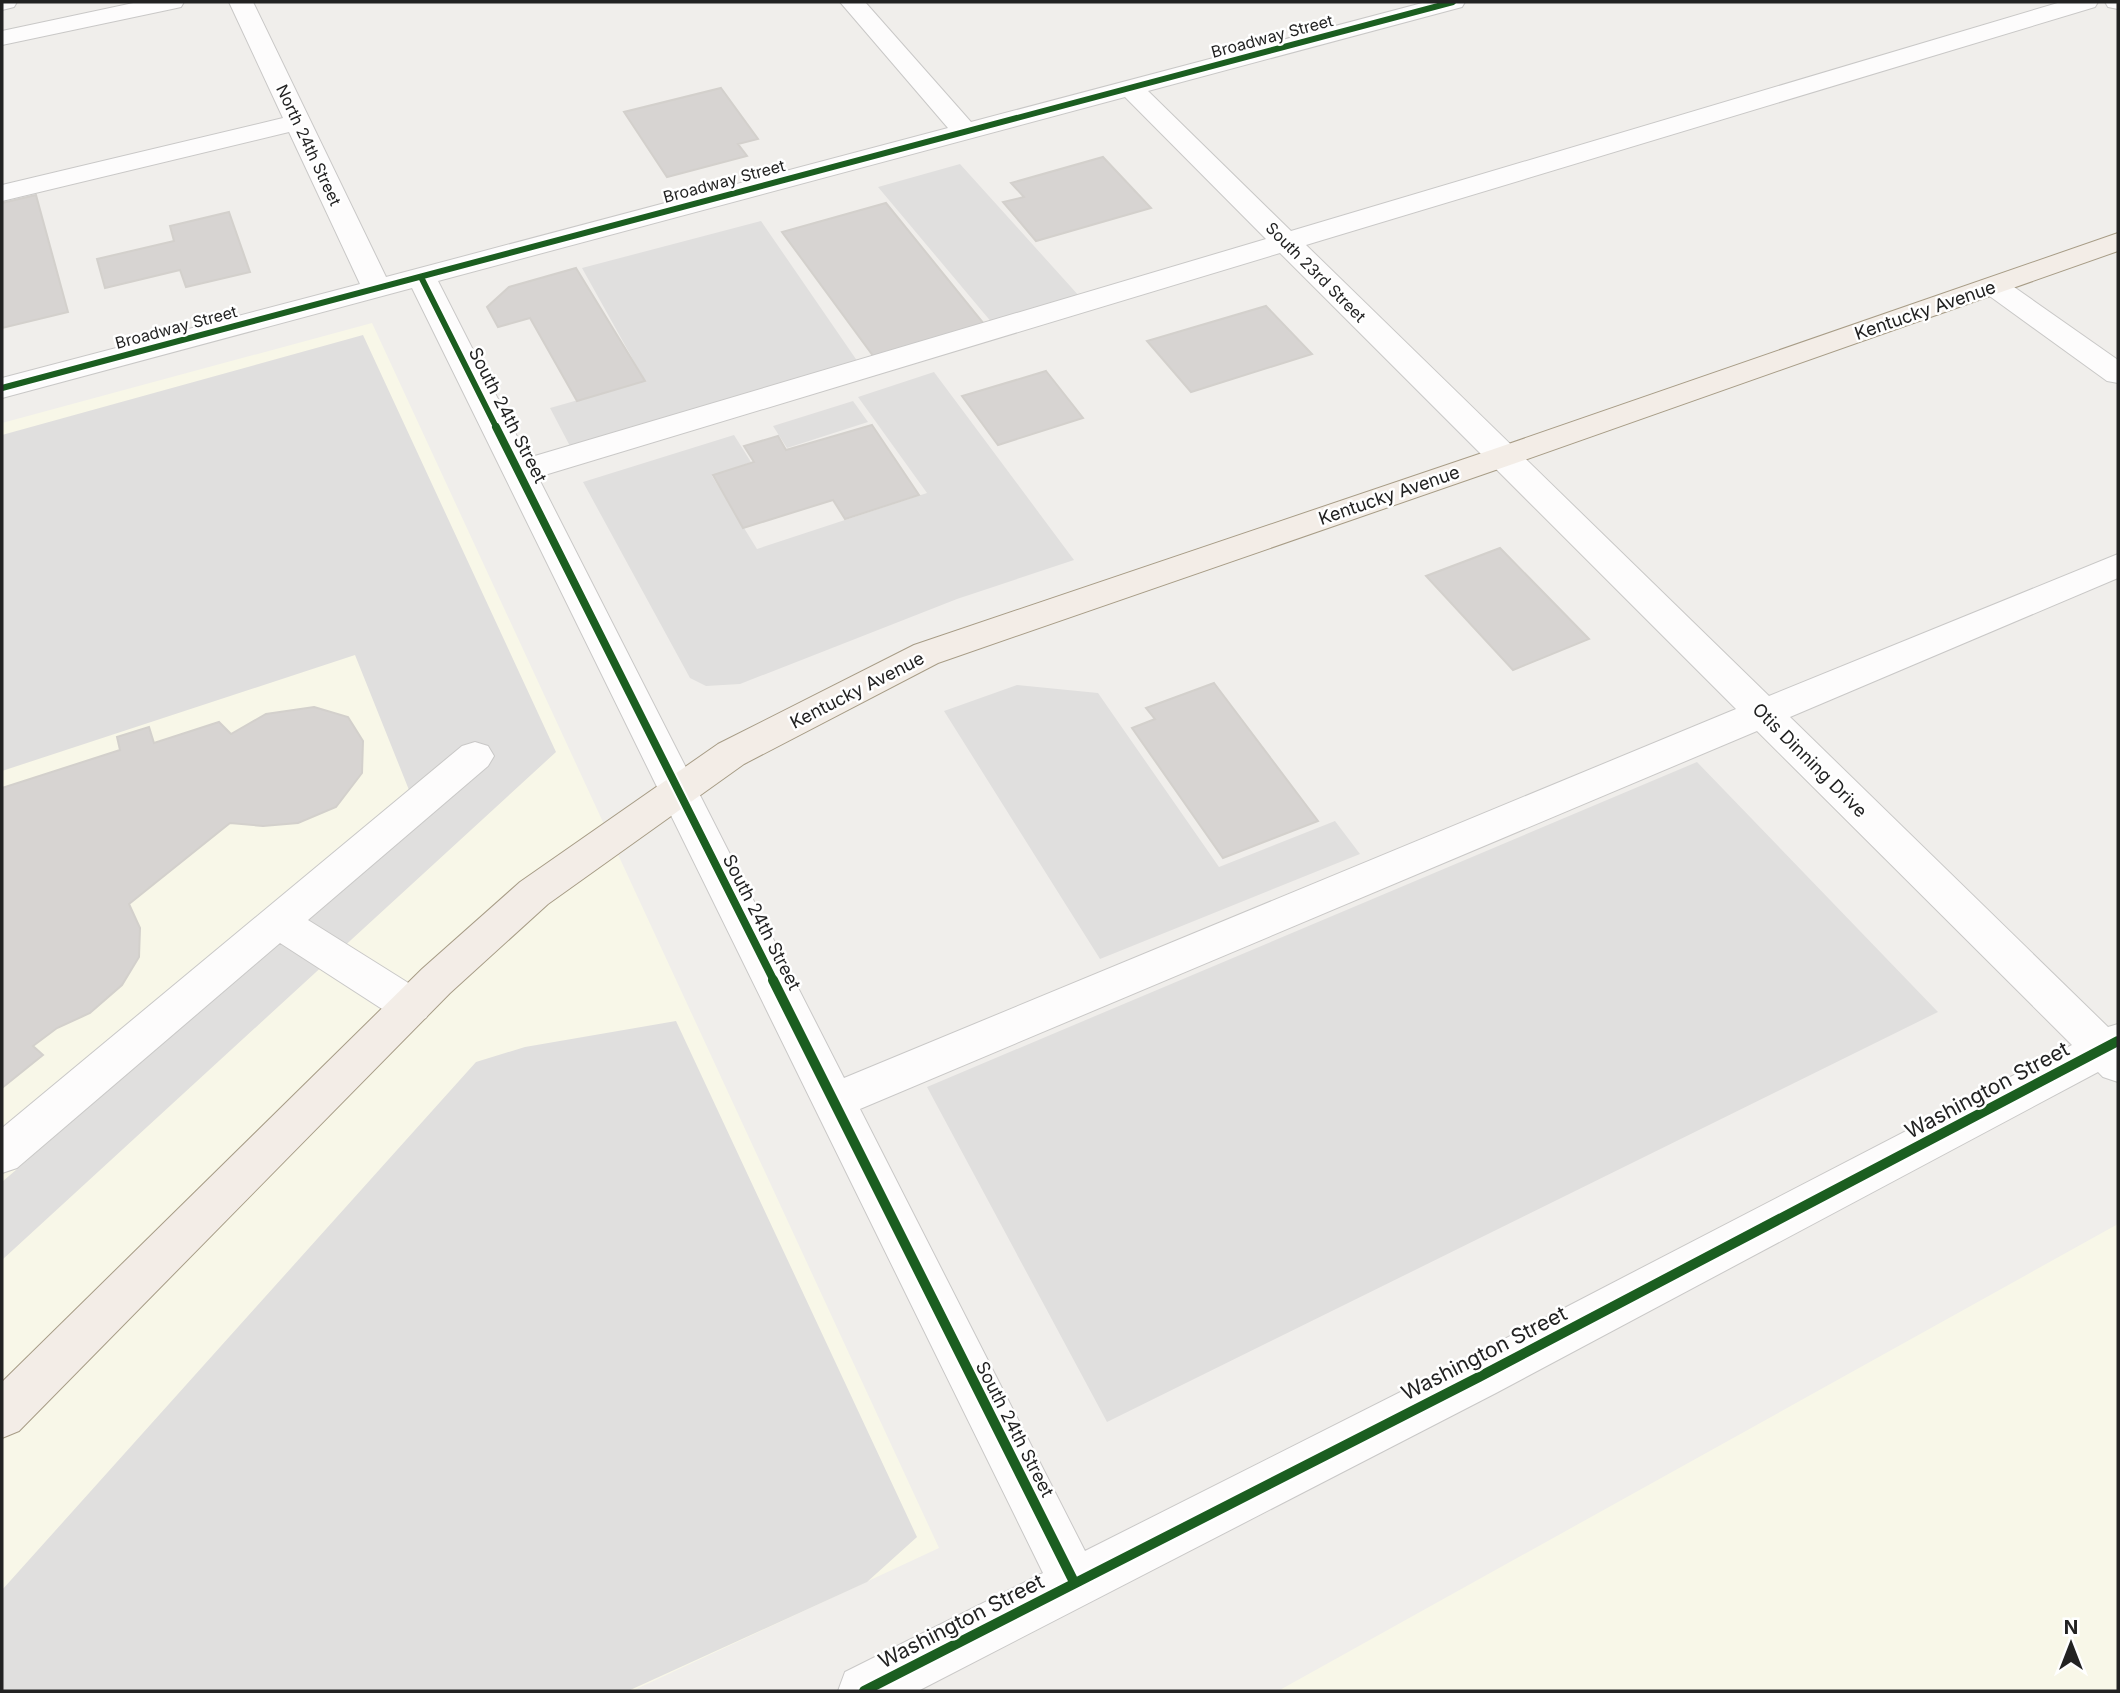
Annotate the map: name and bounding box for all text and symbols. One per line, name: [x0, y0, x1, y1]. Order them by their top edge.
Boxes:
street label: Broadway Street: [1209, 10, 1335, 62]
street label: North 24th Street: [272, 81, 346, 209]
street label: Broadway Street: [661, 155, 787, 207]
street label: South 23rd Street: [1262, 218, 1370, 326]
street label: Kentucky Avenue: [1852, 276, 1998, 344]
street label: Broadway Street: [113, 301, 239, 353]
street label: South 24th Street: [465, 344, 551, 486]
street label: Kentucky Avenue: [1316, 461, 1462, 529]
street label: Kentucky Avenue: [786, 647, 928, 733]
street label: Otis Dinning Drive: [1748, 698, 1872, 822]
street label: South 24th Street: [719, 851, 805, 993]
street label: Washington Street: [1901, 1036, 2073, 1144]
street label: Washington Street: [1397, 1300, 1571, 1405]
street label: South 24th Street: [972, 1358, 1058, 1500]
street label: Washington Street: [874, 1568, 1048, 1673]
north arrow: [2036, 1609, 2106, 1679]
text: N: [2064, 1616, 2078, 1639]

